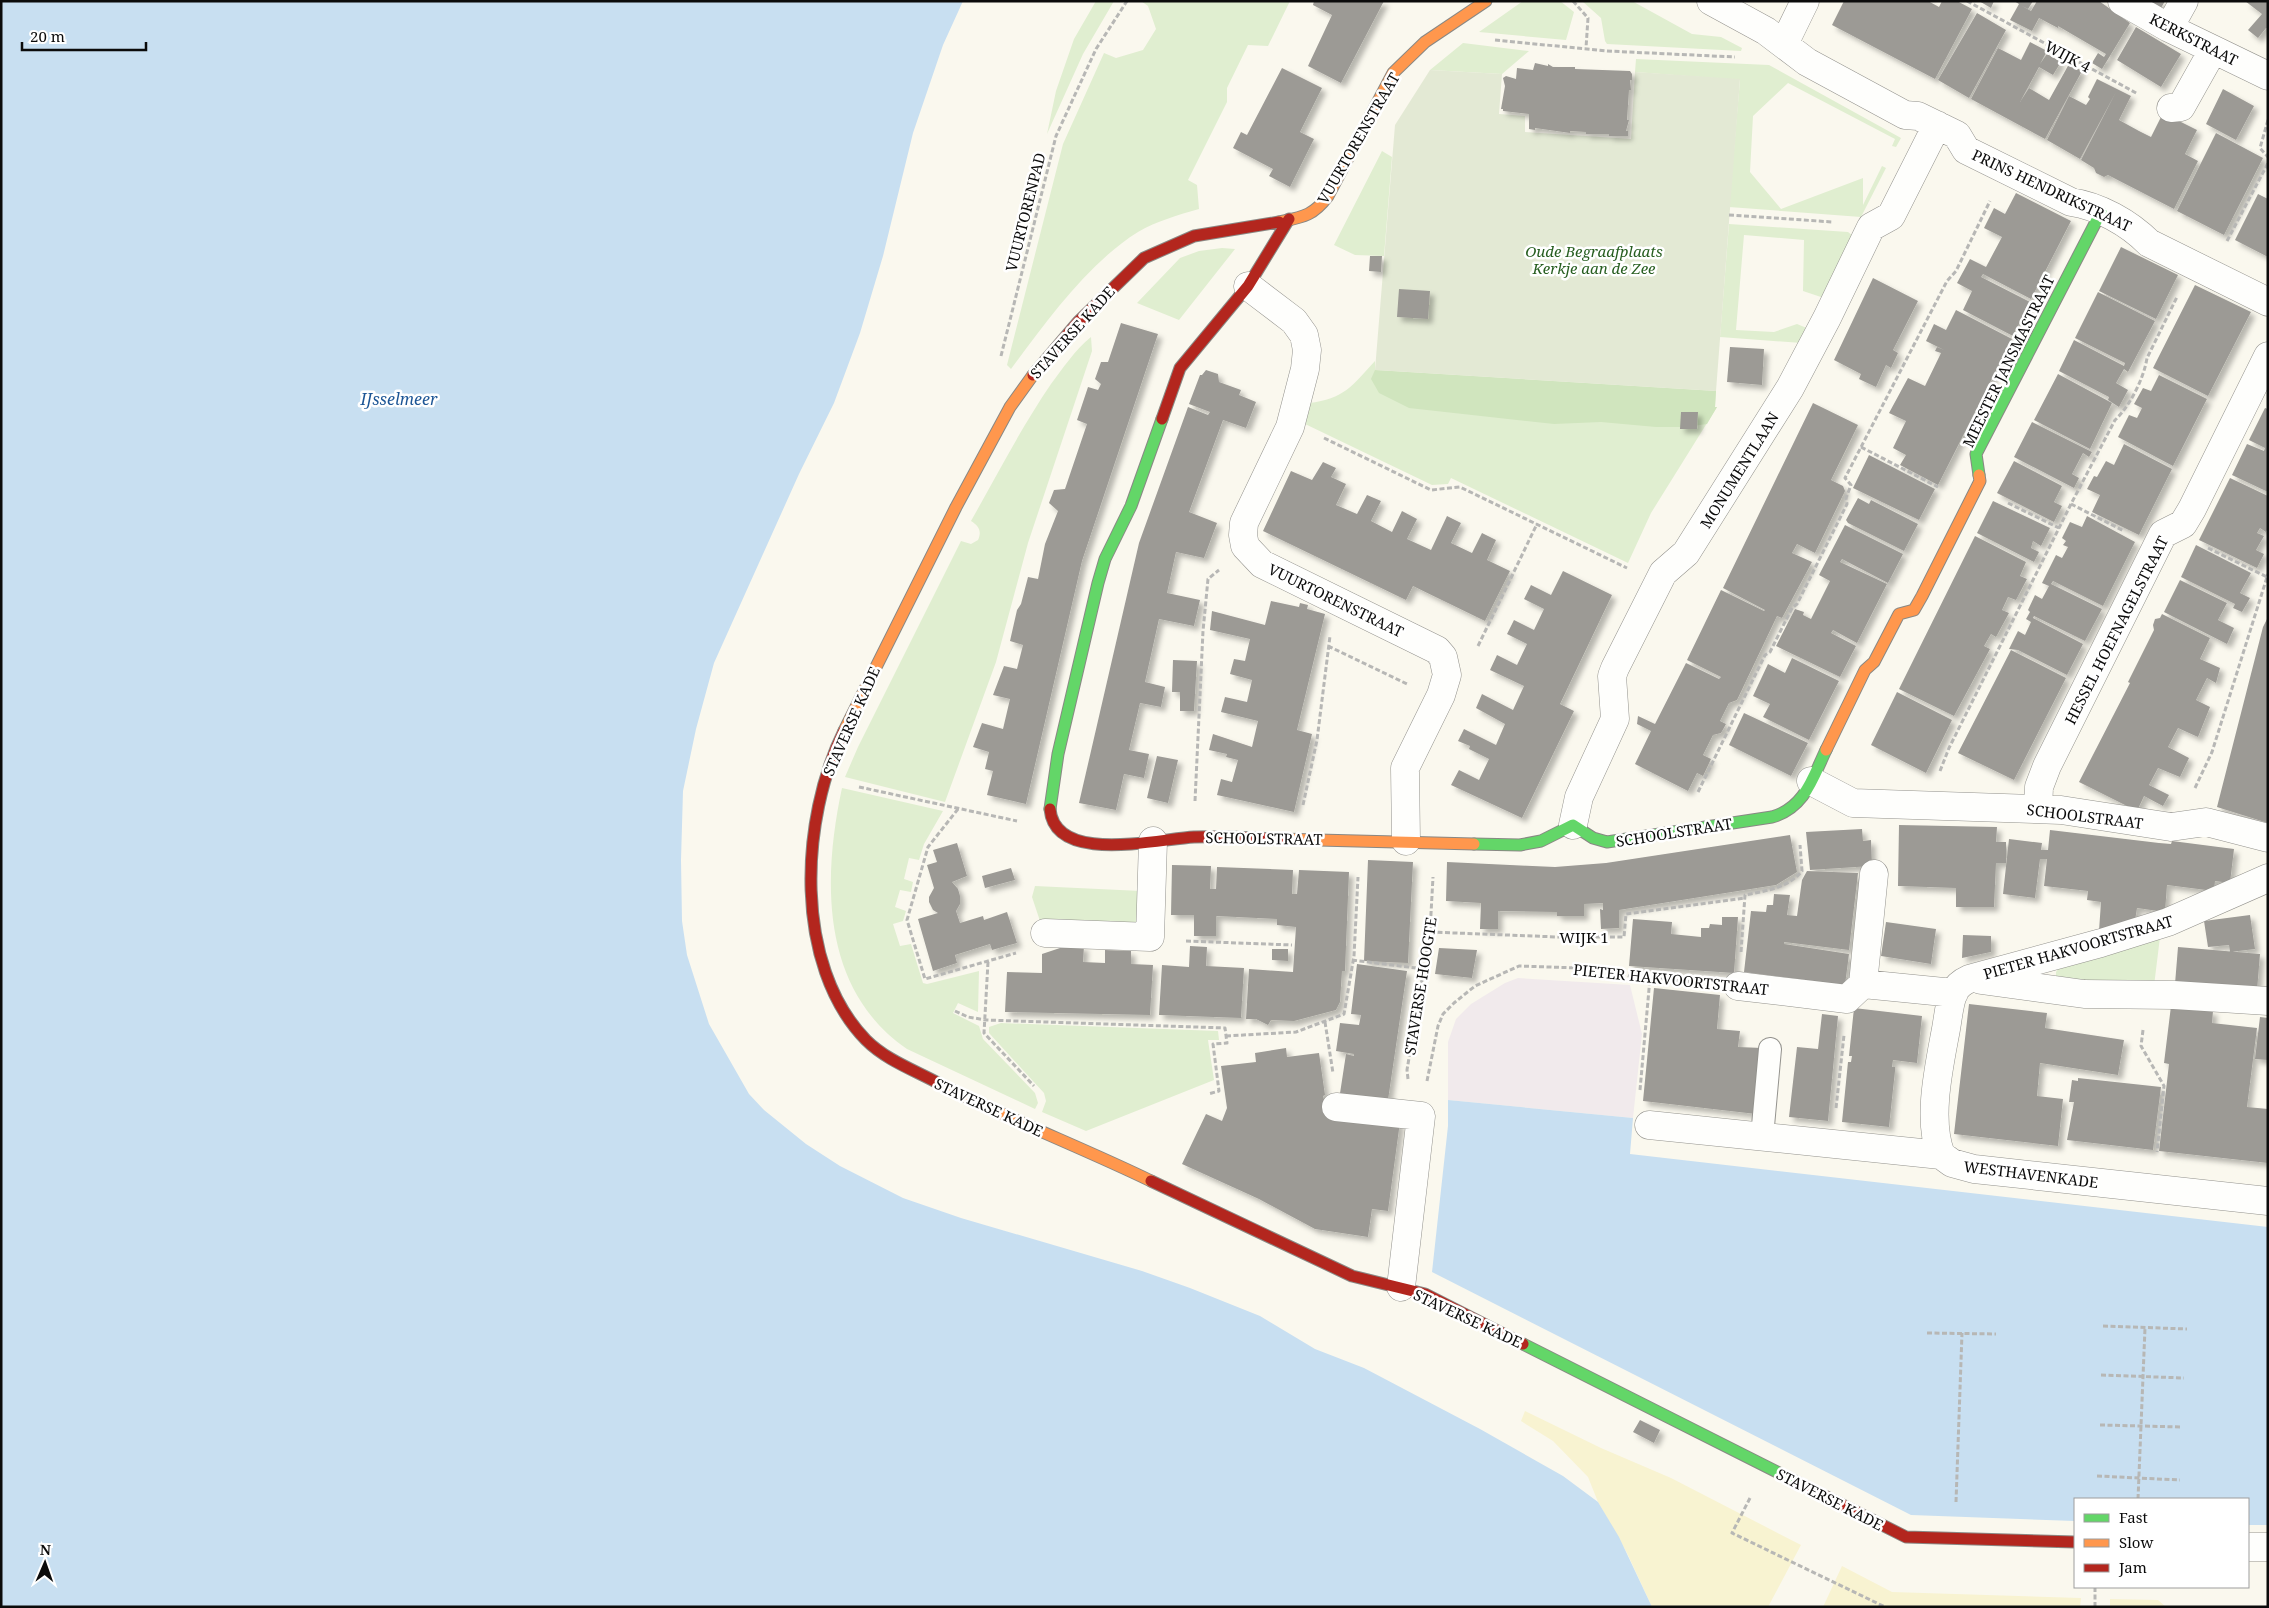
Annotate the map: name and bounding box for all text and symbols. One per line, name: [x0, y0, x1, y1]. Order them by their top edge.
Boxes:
street label: KERKSTRAAT: [2146, 8, 2242, 70]
scale bar: [22, 20, 146, 52]
text: 20 m: [30, 26, 65, 46]
street label: WIJK 4: [2042, 36, 2095, 77]
street label: VUURTORENSTRAAT: [1312, 69, 1404, 207]
street label: PRINS HENDRIKSTRAAT: [1969, 144, 2135, 236]
street label: VUURTORENPAD: [1001, 150, 1049, 273]
park label: Oude Begraafplaats Kerkje aan de Zee: [1525, 241, 1663, 278]
street label: MEESTER JANSMASTRAAT: [1957, 271, 2059, 451]
street label: STAVERSE KADE: [1025, 282, 1119, 382]
water label: IJsselmeer: [360, 388, 438, 410]
street label: MONUMENTLAAN: [1695, 408, 1783, 532]
street label: HESSEL HOEFNAGELSTRAAT: [2060, 532, 2172, 728]
street label: VUURTORENSTRAAT: [1265, 559, 1407, 641]
street label: STAVERSE KADE: [818, 663, 884, 779]
street label: SCHOOLSTRAAT: [2026, 799, 2144, 833]
street label: SCHOOLSTRAAT: [1615, 813, 1733, 851]
street label: SCHOOLSTRAAT: [1205, 827, 1323, 849]
street label: PIETER HAKVOORTSTRAAT: [1981, 910, 2175, 984]
street label: STAVERSE HOOGTE: [1399, 916, 1441, 1056]
street label: WIJK 1: [1559, 927, 1609, 947]
street label: PIETER HAKVOORTSTRAAT: [1572, 959, 1770, 999]
street label: STAVERSE KADE: [931, 1073, 1047, 1141]
street label: WESTHAVENKADE: [1962, 1156, 2100, 1192]
street label: STAVERSE KADE: [1410, 1284, 1526, 1352]
street label: STAVERSE KADE: [1773, 1463, 1887, 1535]
legend: [2074, 1498, 2249, 1588]
text: Fast: [2119, 1507, 2148, 1527]
text: Slow: [2119, 1532, 2153, 1552]
north arrow: [20, 1538, 70, 1588]
text: N: [40, 1540, 51, 1559]
text: Jam: [2118, 1557, 2147, 1577]

